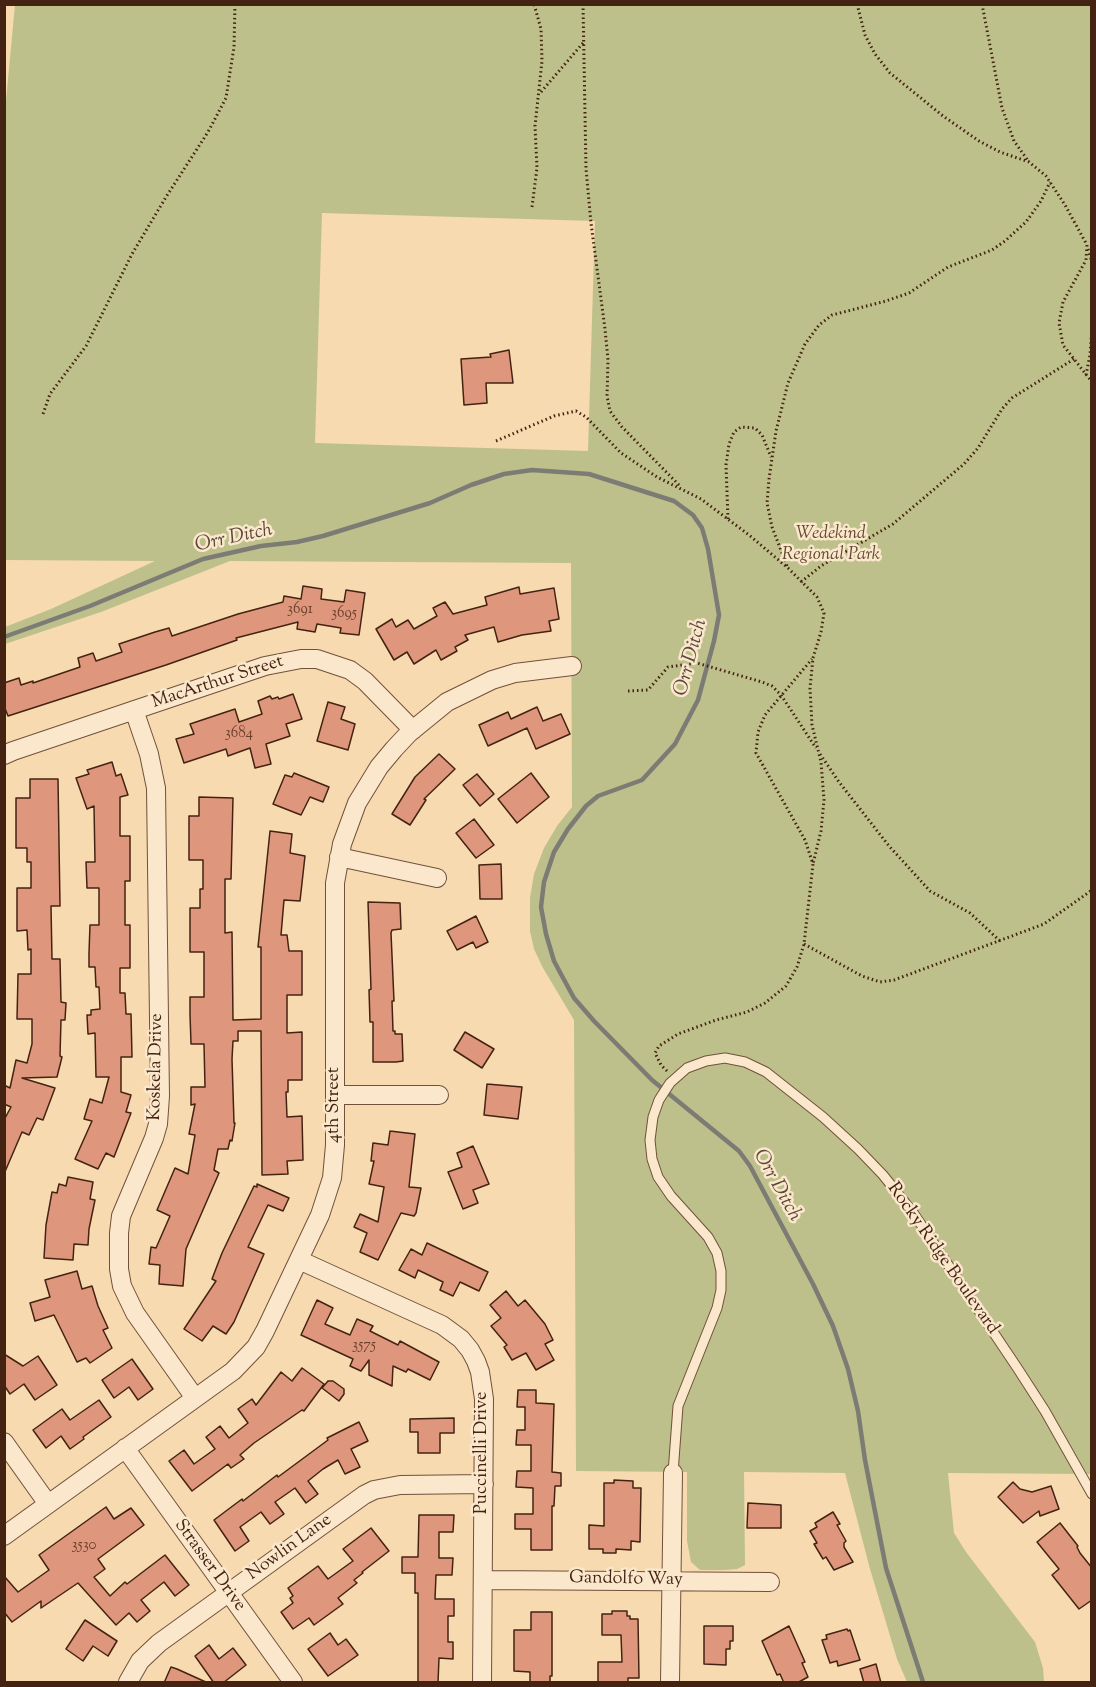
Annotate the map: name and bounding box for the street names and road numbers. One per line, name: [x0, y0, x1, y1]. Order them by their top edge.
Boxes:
street label: MacArthur Street: [150, 652, 286, 714]
street label: Koskela Drive: [145, 1013, 169, 1121]
street label: 4th Street: [324, 1067, 346, 1143]
street label: Rocky Ridge Boulevard: [881, 1179, 1003, 1339]
street label: Puccinelli Drive: [472, 1392, 494, 1514]
street label: Nowlin Lane: [243, 1510, 337, 1586]
street label: Strasser Drive: [168, 1516, 250, 1616]
street label: Gandolfo Way: [569, 1568, 683, 1592]

